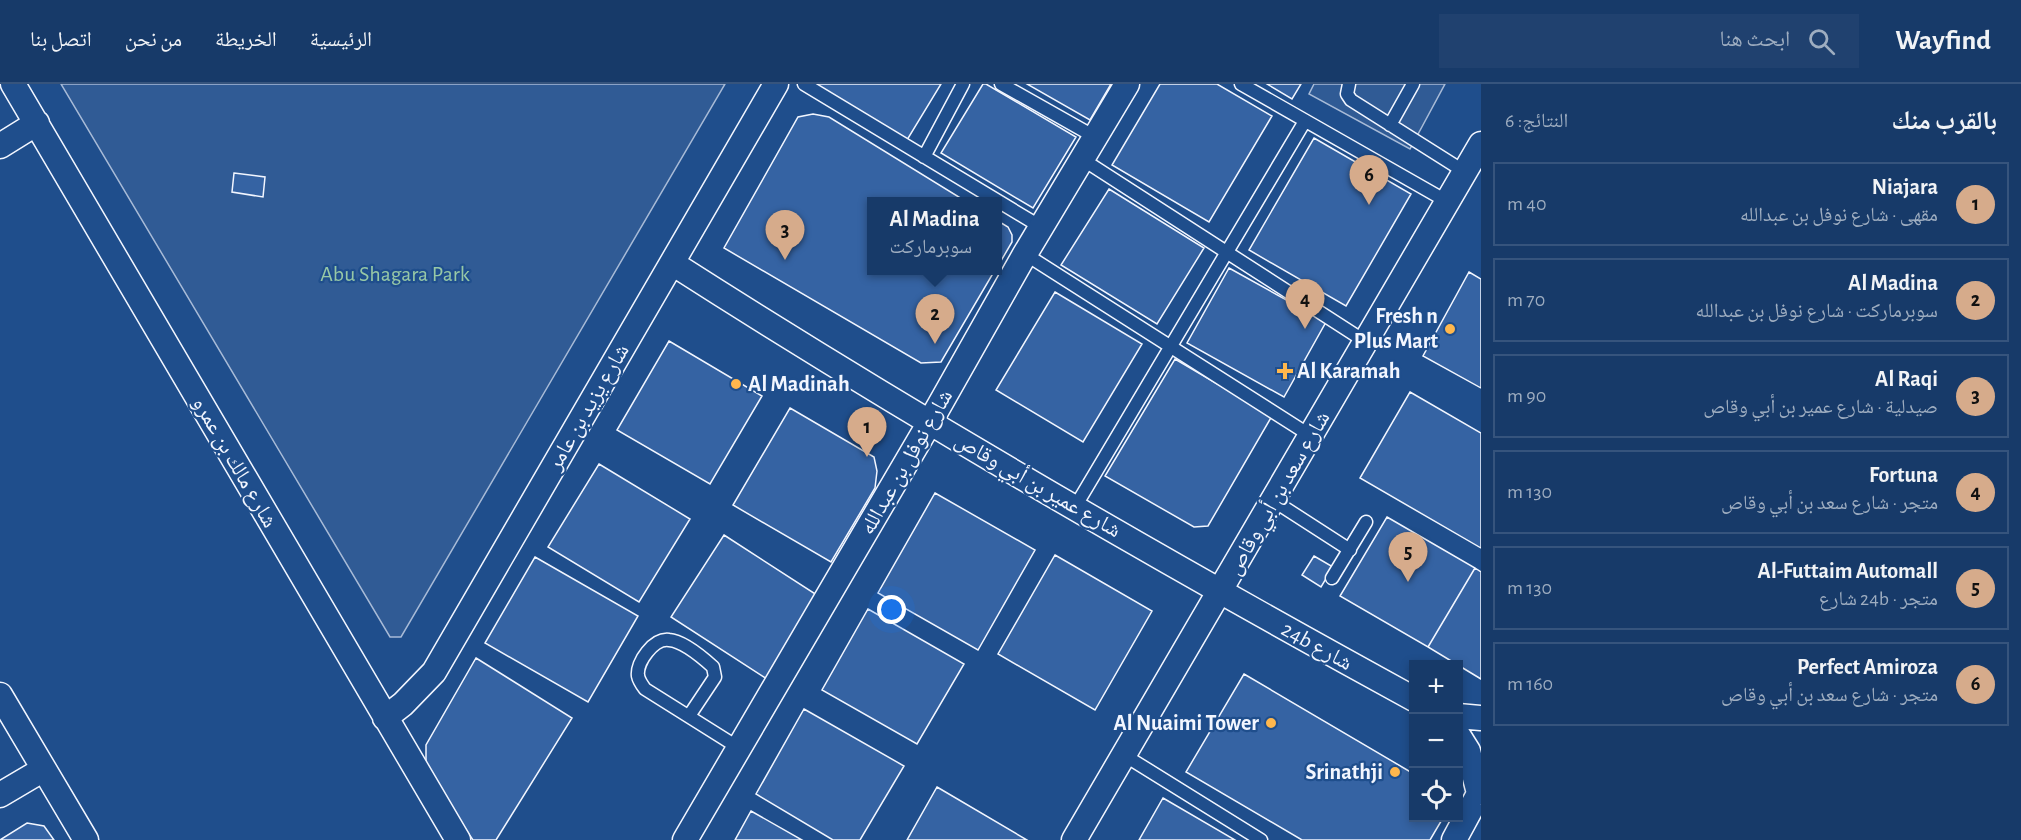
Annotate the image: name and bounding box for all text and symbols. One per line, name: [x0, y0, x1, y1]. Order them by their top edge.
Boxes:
search box: [1439, 14, 1859, 68]
icon: search: [1805, 25, 1838, 58]
text: Wayfind: [1895, 27, 1991, 55]
text: ابحث هنا: [1719, 28, 1790, 50]
text: اتصل بنا: [30, 29, 92, 50]
text: من نحن: [125, 29, 182, 50]
text: الخريطة: [215, 29, 277, 50]
text: الرئيسية: [310, 29, 372, 50]
text: بالقرب منك: [1892, 108, 1997, 134]
text: النتائج: 6: [1505, 111, 1568, 131]
pin: 6: [1350, 156, 1388, 205]
text: Niajara: [1872, 176, 1938, 198]
text: 40 m: [1507, 194, 1547, 214]
text: 1: [1972, 194, 1979, 214]
popup: [867, 197, 1002, 275]
text: مقهى · شارع نوفل بن عبدالله: [1740, 205, 1938, 225]
text: Al Madina: [890, 208, 979, 230]
pin: 3: [766, 210, 804, 260]
text: سوبرماركت: [890, 237, 972, 257]
park label: Abu Shagara Park: [320, 263, 470, 285]
text: Al Madina: [1848, 272, 1938, 294]
pin: 4: [1286, 280, 1324, 329]
text: 70 m: [1507, 290, 1545, 310]
text: 2: [1971, 290, 1980, 310]
pin: 2: [916, 294, 954, 344]
text: سوبرماركت · شارع نوفل بن عبدالله: [1696, 301, 1938, 321]
place label: Fresh n Plus Mart: [1354, 305, 1439, 352]
marker: Fresh n Plus Mart: [1443, 322, 1457, 336]
street label: شارع يزيد بن عامر: [543, 340, 635, 476]
place label: Al Karamah: [1297, 360, 1401, 382]
marker: Al Karamah: [1278, 364, 1292, 378]
text: Al Raqi: [1875, 368, 1938, 390]
place label: Al Madinah: [748, 373, 850, 395]
marker: Al Madinah: [729, 377, 743, 391]
street label: شارع نوفل بن عبدالله: [856, 386, 958, 539]
text: 90 m: [1507, 386, 1546, 406]
text: 3: [1971, 386, 1980, 406]
street label: شارع مالك بن عمرو: [187, 393, 281, 532]
text: صيدلية · شارع عمير بن أبي وقاص: [1703, 397, 1938, 417]
street label: شارع سعد بن أبي وقاص: [1220, 406, 1339, 581]
pin: 1: [848, 408, 886, 457]
street label: شارع عمير بن أبي وقاص: [948, 426, 1126, 546]
text: Fortuna: [1869, 464, 1938, 486]
text: 130 m: [1507, 482, 1552, 502]
text: 4: [1970, 482, 1981, 502]
text: متجر · شارع سعد بن أبي وقاص: [1721, 493, 1938, 513]
pin: 5: [1388, 532, 1428, 582]
text: Al-Futtaim Automall: [1758, 560, 1938, 582]
text: 130 m: [1507, 578, 1552, 598]
text: 5: [1971, 578, 1980, 598]
text: متجر · 24b شارع: [1819, 589, 1938, 609]
your location: [877, 595, 906, 624]
street label: 24b شارع: [1277, 618, 1356, 676]
text: Perfect Amiroza: [1797, 656, 1938, 678]
map controls: [1409, 660, 1463, 822]
button: +: [1409, 660, 1463, 714]
text: 160 m: [1507, 674, 1553, 694]
text: 6: [1971, 674, 1980, 694]
text: متجر · شارع سعد بن أبي وقاص: [1721, 685, 1938, 705]
place label: Al Nuaimi Tower: [1113, 712, 1259, 734]
button: −: [1409, 714, 1463, 768]
marker: Al Nuaimi Tower: [1264, 716, 1278, 730]
place label: Srinathji: [1305, 761, 1383, 784]
marker: Srinathji: [1388, 765, 1402, 779]
button: locate: [1409, 768, 1463, 822]

